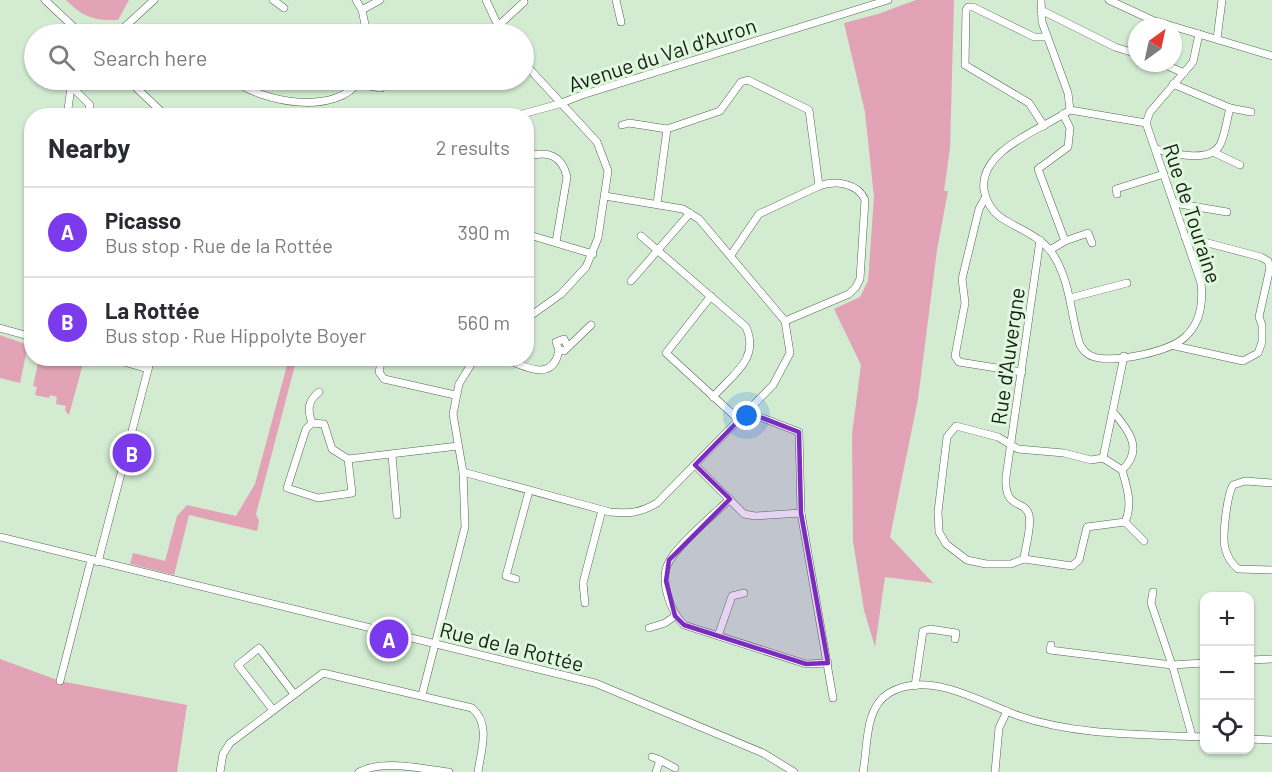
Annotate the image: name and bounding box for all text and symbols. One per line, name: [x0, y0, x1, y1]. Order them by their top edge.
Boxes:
street label: Avenue du Val d'Auron: [565, 12, 759, 96]
north arrow: [1128, 18, 1182, 72]
search box: [24, 24, 534, 90]
icon: search: [45, 41, 78, 74]
text: Search here: [93, 44, 207, 70]
text: Nearby: [48, 132, 130, 163]
text: 2 results: [436, 135, 510, 159]
street label: Rue de Touraine: [1159, 140, 1227, 286]
text: Picasso: [105, 207, 181, 233]
text: A: [61, 220, 74, 244]
text: 390 m: [457, 220, 510, 244]
text: Bus stop · Rue de la Rottée: [105, 233, 333, 257]
street label: Rue d'Auvergne: [985, 286, 1029, 426]
text: La Rottée: [105, 297, 199, 323]
text: B: [61, 310, 74, 334]
text: 560 m: [458, 310, 510, 334]
text: Bus stop · Rue Hippolyte Boyer: [105, 323, 366, 347]
your location: [732, 401, 761, 430]
pin: B: [112, 430, 152, 476]
map controls: [1200, 592, 1254, 754]
button: +: [1200, 592, 1254, 646]
pin: A: [370, 616, 408, 662]
street label: Rue de la Rottée: [437, 616, 587, 676]
button: −: [1200, 646, 1254, 700]
button: locate: [1200, 700, 1254, 754]

